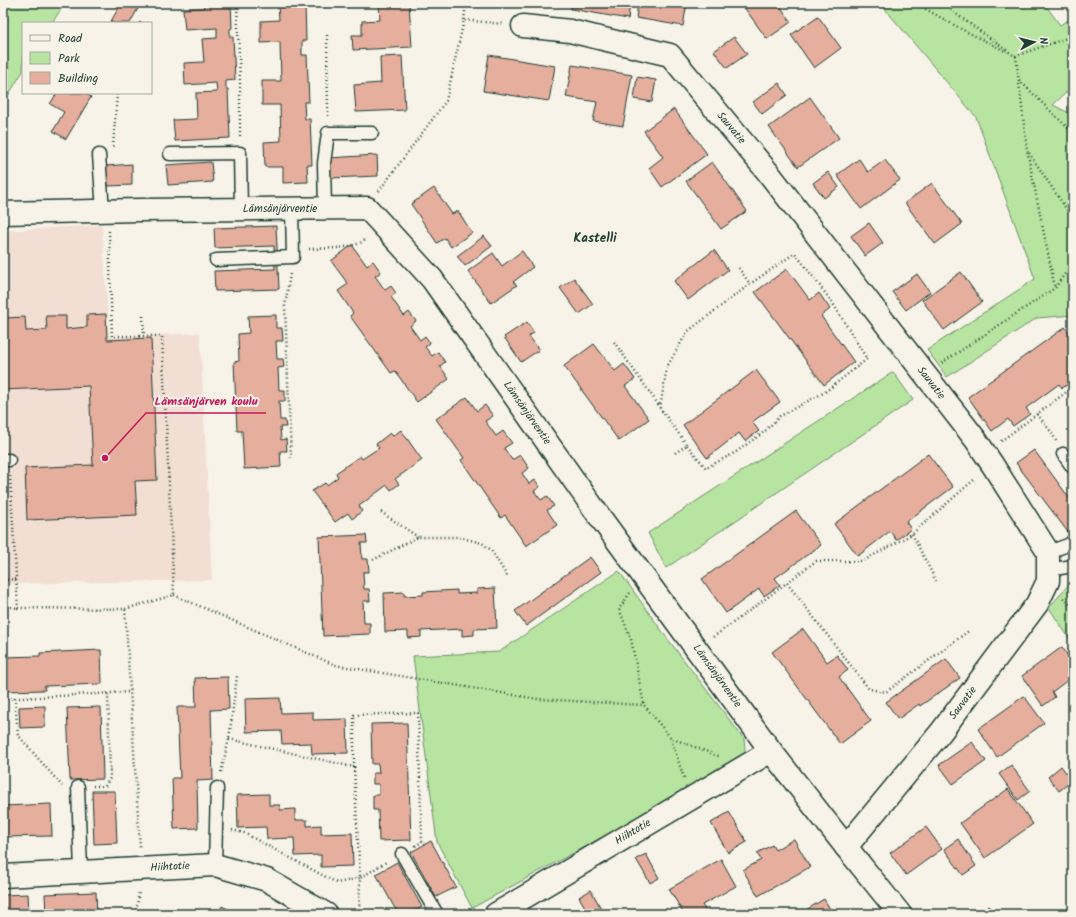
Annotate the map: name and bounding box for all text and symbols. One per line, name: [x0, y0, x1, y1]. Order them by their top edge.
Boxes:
legend: [22, 22, 152, 94]
north arrow: [1014, 22, 1054, 62]
text: Road: [58, 29, 83, 48]
text: N: [1034, 36, 1052, 45]
text: Park: [58, 49, 80, 68]
text: Building: [58, 69, 98, 88]
street label: Sauvatie: [712, 108, 750, 148]
street label: Lämsänjärventie: [243, 200, 317, 218]
district label: Kastelli: [573, 228, 617, 249]
street label: Sauvatie: [912, 363, 950, 404]
street label: Lämsänjärventie: [498, 377, 556, 449]
callout: Lämsänjärven koulu: [146, 389, 266, 413]
text: Lämsänjärven koulu: [154, 392, 258, 411]
street label: Lämsänjärventie: [688, 641, 746, 712]
street label: Sauvatie: [944, 682, 982, 724]
street label: Hiihtotie: [611, 814, 655, 850]
street label: Hiihtotie: [150, 857, 190, 877]

